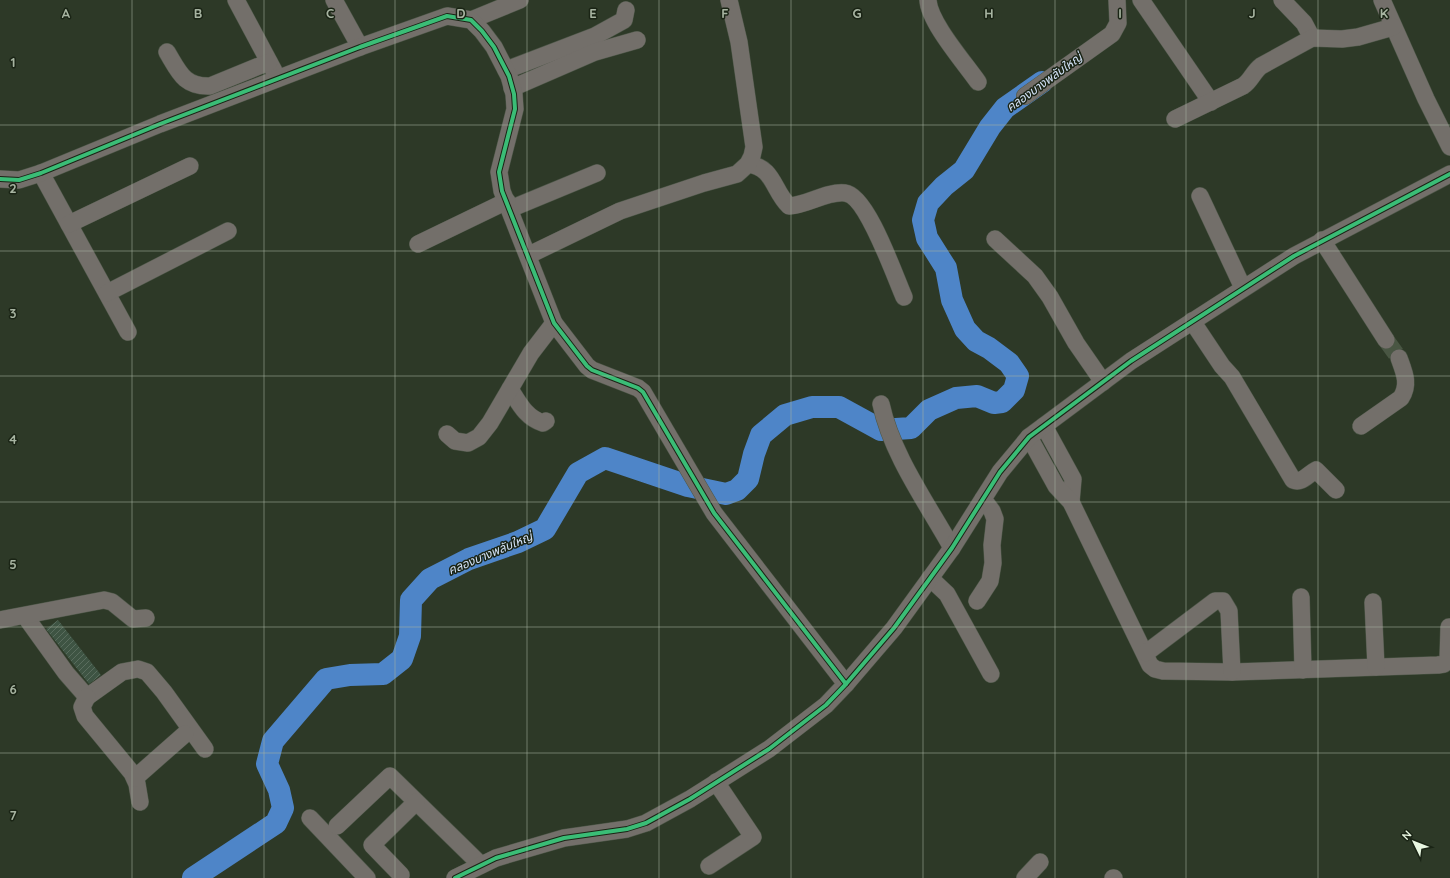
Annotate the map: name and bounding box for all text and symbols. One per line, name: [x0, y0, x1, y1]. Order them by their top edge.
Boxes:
text: A: [62, 5, 71, 21]
text: B: [194, 5, 202, 21]
text: C: [326, 5, 334, 21]
text: D: [456, 5, 466, 21]
text: E: [589, 5, 597, 21]
text: F: [721, 5, 729, 21]
text: G: [852, 5, 862, 21]
text: H: [984, 5, 994, 21]
text: I: [1118, 5, 1122, 21]
text: J: [1248, 5, 1256, 21]
text: K: [1380, 5, 1389, 21]
water label: คลองบางพลับใหญ่: [1003, 48, 1086, 115]
text: 1: [10, 54, 16, 70]
text: 2: [9, 180, 17, 196]
text: 3: [10, 305, 17, 321]
text: 4: [9, 431, 17, 447]
water label: คลองบางพลับใหญ่: [446, 528, 536, 577]
text: 5: [9, 556, 17, 572]
text: 6: [9, 681, 17, 697]
text: 7: [9, 807, 17, 823]
north arrow: [1394, 822, 1434, 862]
text: N: [1399, 827, 1415, 843]

